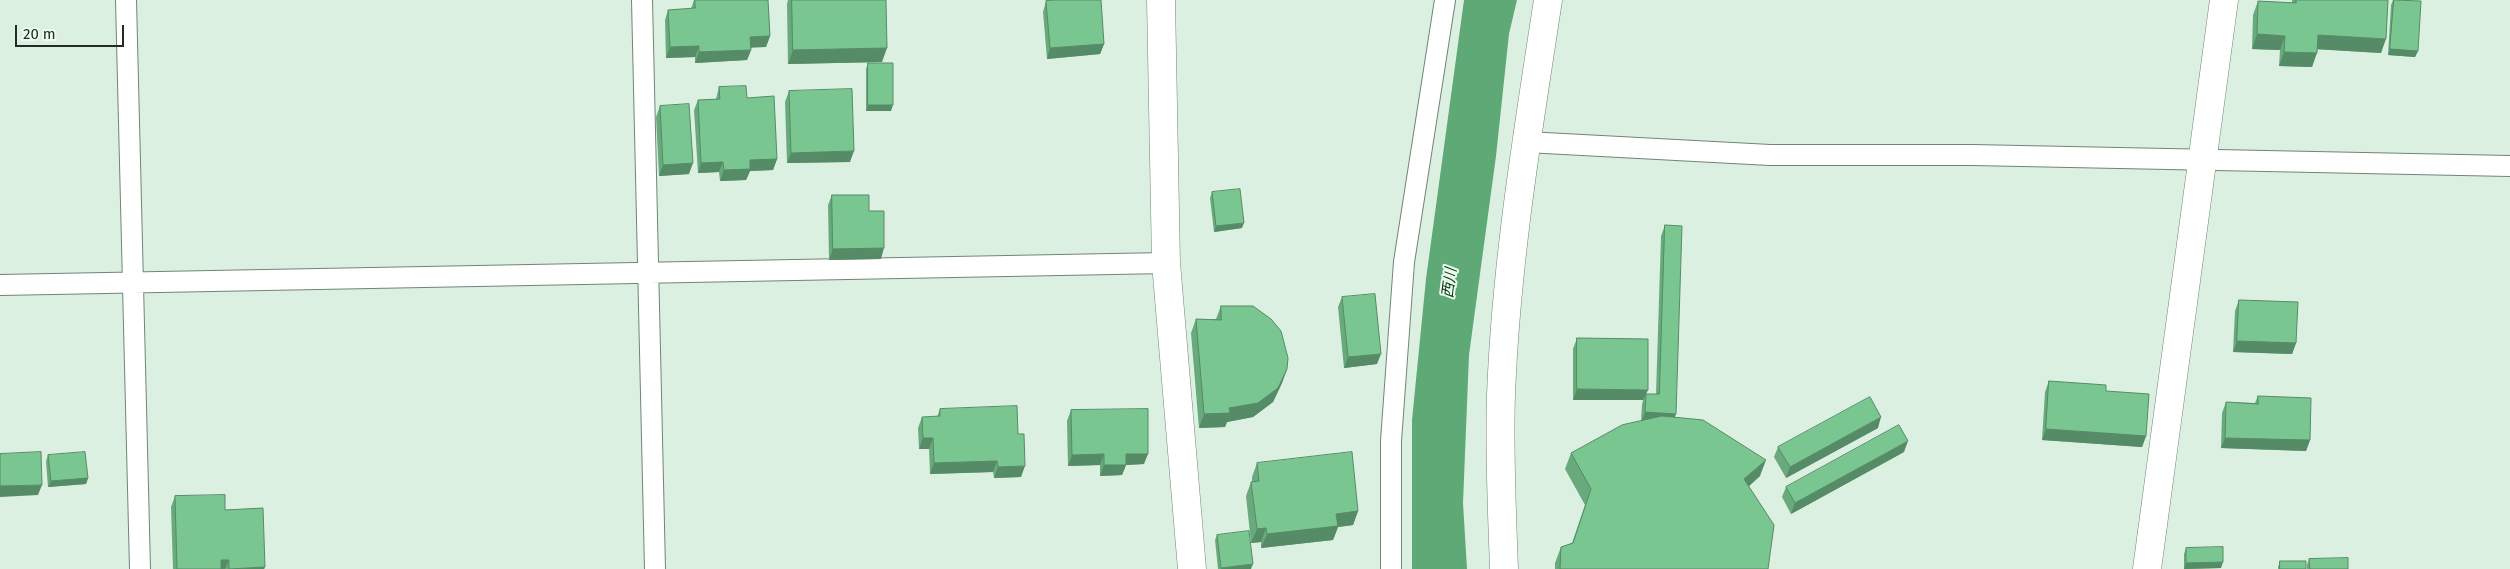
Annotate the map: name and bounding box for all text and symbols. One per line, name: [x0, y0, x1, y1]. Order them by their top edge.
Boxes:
scale bar: [18, 15, 126, 47]
text: 20 m: [23, 25, 56, 43]
water label: 西川: [1439, 267, 1461, 299]

